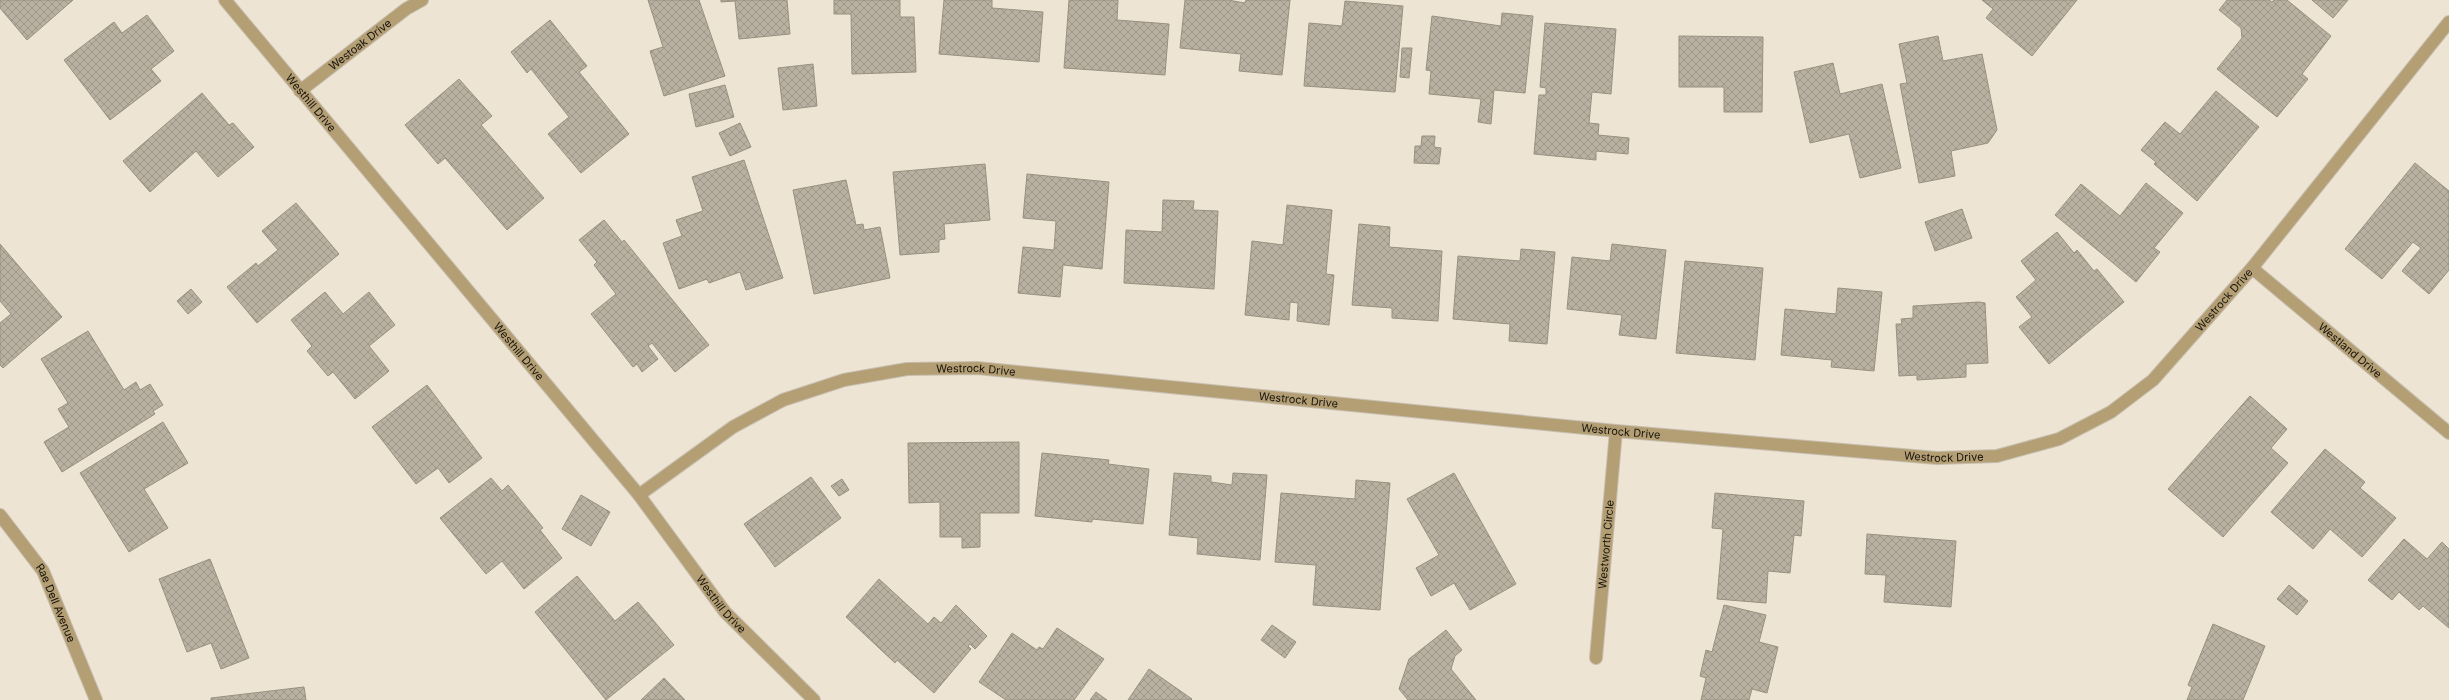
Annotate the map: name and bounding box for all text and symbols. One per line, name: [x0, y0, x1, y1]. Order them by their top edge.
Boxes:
street label: Westoak Drive: [326, 16, 394, 73]
street label: Westhill Drive: [283, 71, 339, 135]
street label: Westrock Drive: [2192, 265, 2255, 334]
street label: Westhill Drive: [491, 320, 547, 383]
street label: Westland Drive: [2315, 320, 2385, 381]
street label: Westrock Drive: [936, 361, 1016, 379]
street label: Westrock Drive: [1258, 389, 1339, 411]
street label: Westrock Drive: [1581, 421, 1661, 442]
street label: Westrock Drive: [1904, 448, 1984, 465]
street label: Westworth Circle: [1595, 499, 1617, 590]
street label: Rae Dell Avenue: [33, 561, 79, 644]
street label: Westhill Drive: [693, 572, 749, 636]

